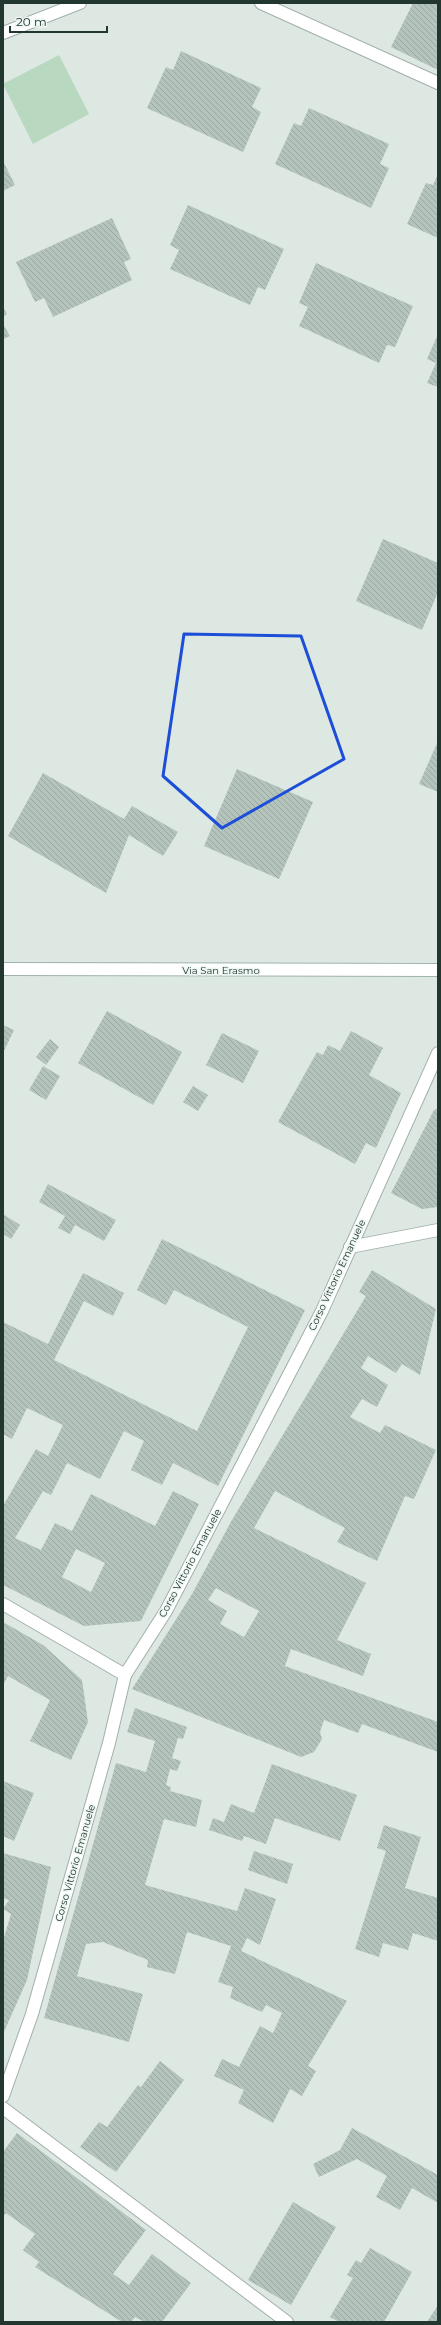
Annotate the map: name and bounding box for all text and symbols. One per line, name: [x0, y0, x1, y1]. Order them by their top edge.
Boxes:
scale bar: [10, 8, 107, 34]
text: 20 m: [16, 14, 47, 29]
street label: Via San Erasmo: [182, 964, 260, 977]
street label: Corso Vittorio Emanuele: [305, 1217, 369, 1333]
street label: Corso Vittorio Emanuele: [156, 1506, 224, 1620]
street label: Corso Vittorio Emanuele: [52, 1803, 98, 1923]

